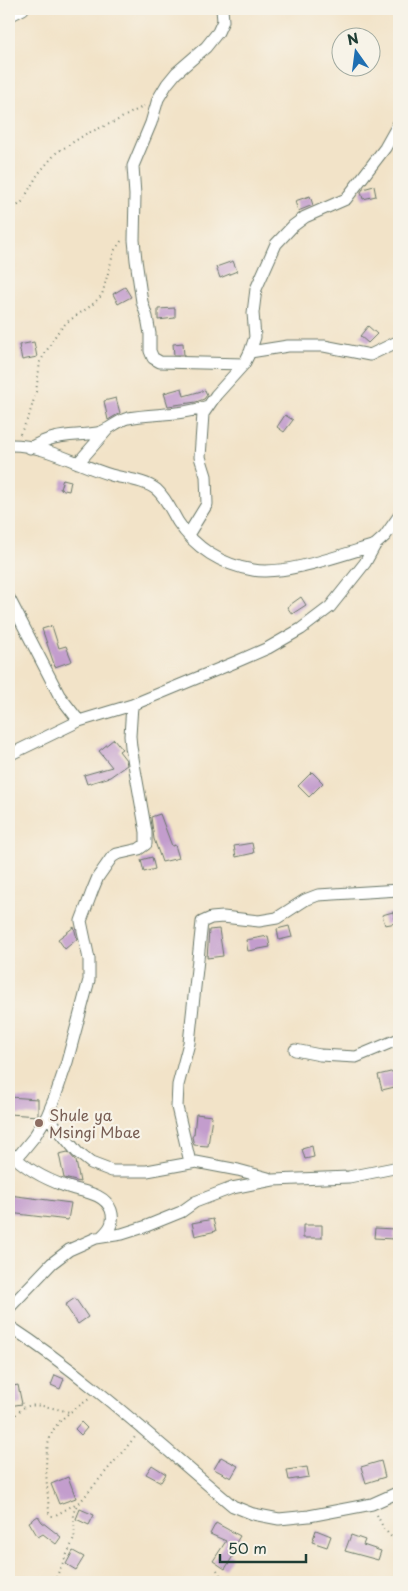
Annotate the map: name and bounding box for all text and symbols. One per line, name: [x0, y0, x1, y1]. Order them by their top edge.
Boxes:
text: N: [345, 27, 361, 50]
north arrow: [330, 28, 380, 78]
place label: Shule ya Msingi Mbae: [49, 1103, 140, 1143]
marker: Shule ya Msingi Mbae: [33, 1117, 45, 1129]
scale bar: [220, 1531, 307, 1563]
text: 50 m: [228, 1536, 267, 1559]

